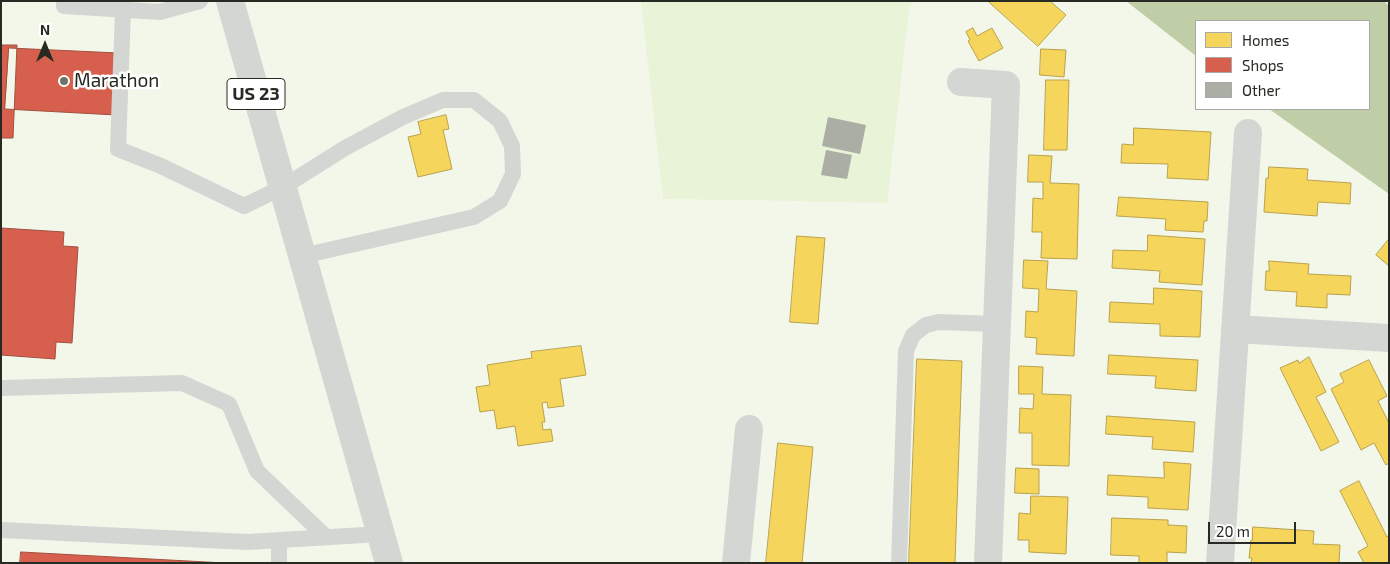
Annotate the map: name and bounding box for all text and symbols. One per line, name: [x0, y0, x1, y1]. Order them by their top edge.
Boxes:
north arrow: [20, 20, 70, 70]
legend: [1195, 20, 1370, 110]
text: N: [40, 21, 50, 38]
text: Homes: [1242, 31, 1289, 49]
text: Shops: [1242, 56, 1284, 74]
place label: Marathon: [74, 70, 159, 92]
marker: Marathon: [58, 75, 70, 87]
road number: US 23: [227, 78, 285, 110]
text: Other: [1242, 81, 1281, 99]
scale bar: [1210, 512, 1298, 544]
text: 20 m: [1216, 522, 1250, 540]

